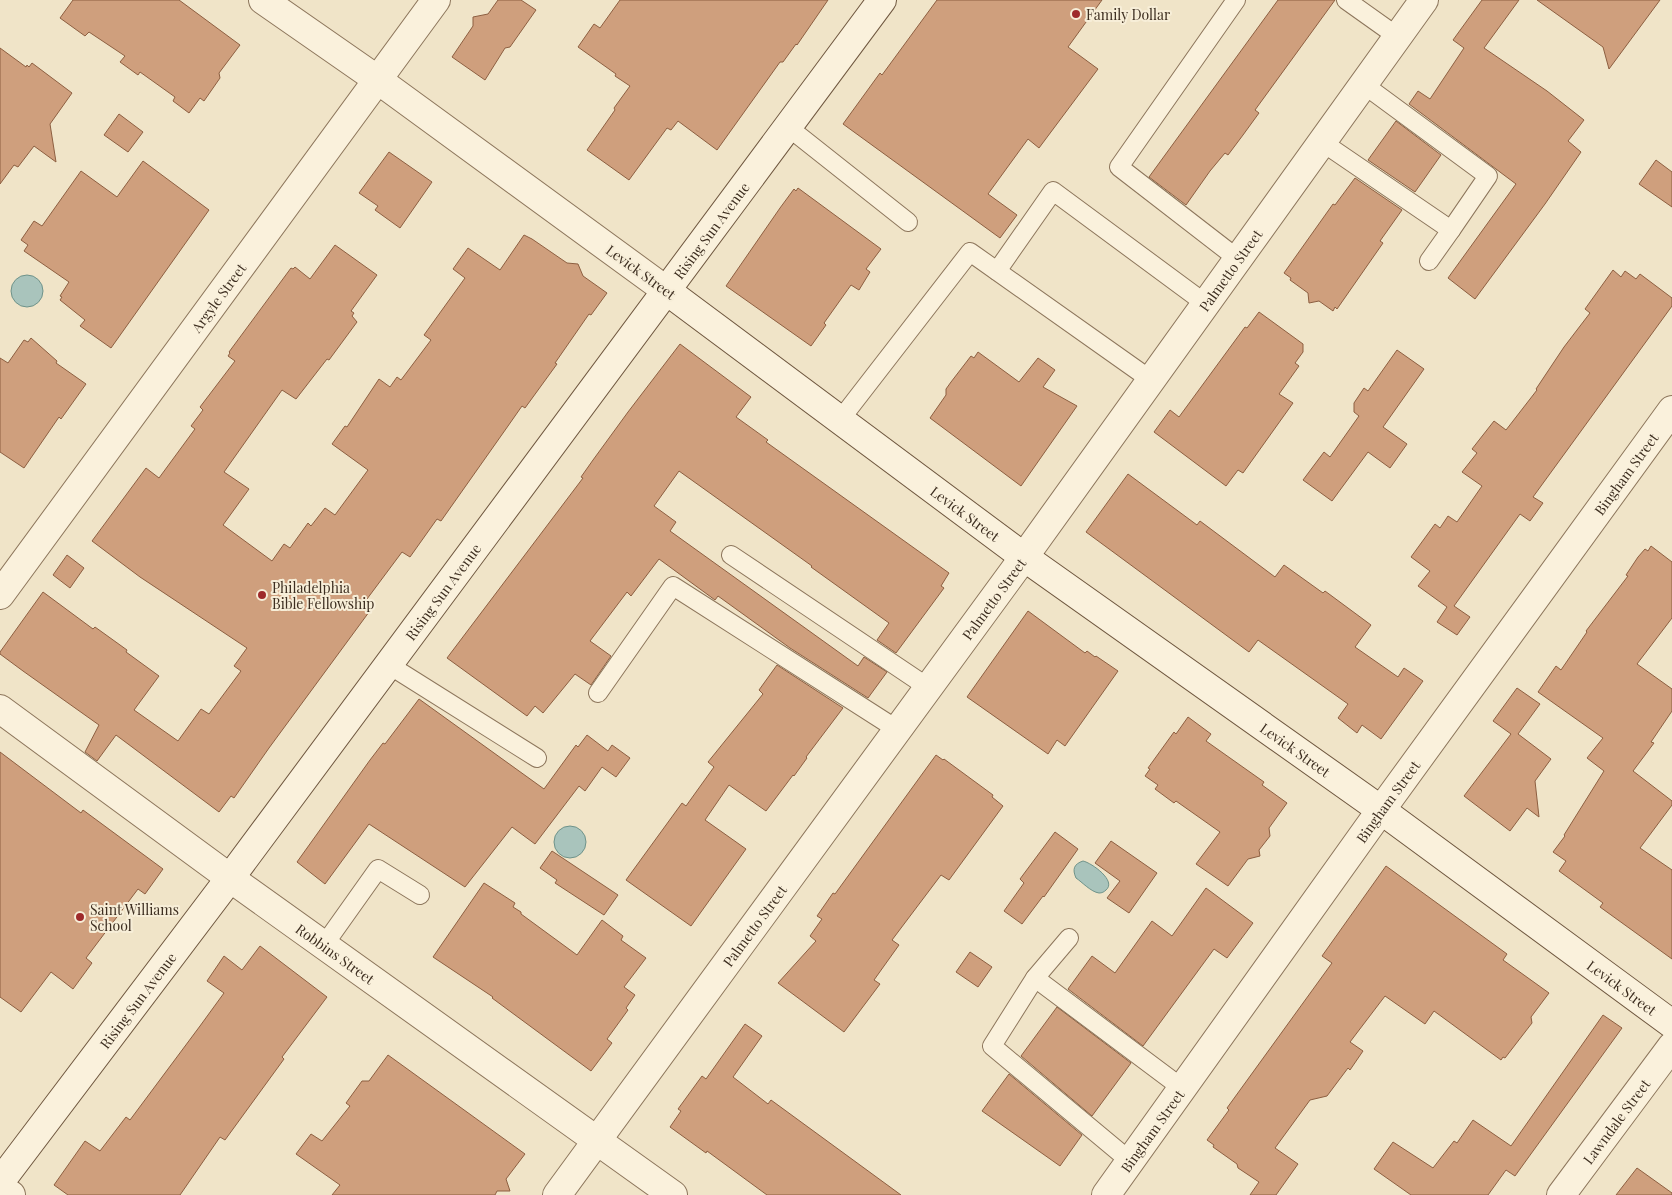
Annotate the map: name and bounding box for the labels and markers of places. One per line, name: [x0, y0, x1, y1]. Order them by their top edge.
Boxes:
place label: Family Dollar: [1086, 5, 1171, 24]
marker: Family Dollar: [1070, 8, 1082, 20]
place label: Philadelphia Bible Fellowship: [272, 578, 375, 613]
marker: Philadelphia Bible Fellowship: [256, 589, 268, 601]
place label: Saint Williams School: [90, 900, 179, 935]
marker: Saint Williams School: [74, 911, 86, 923]

